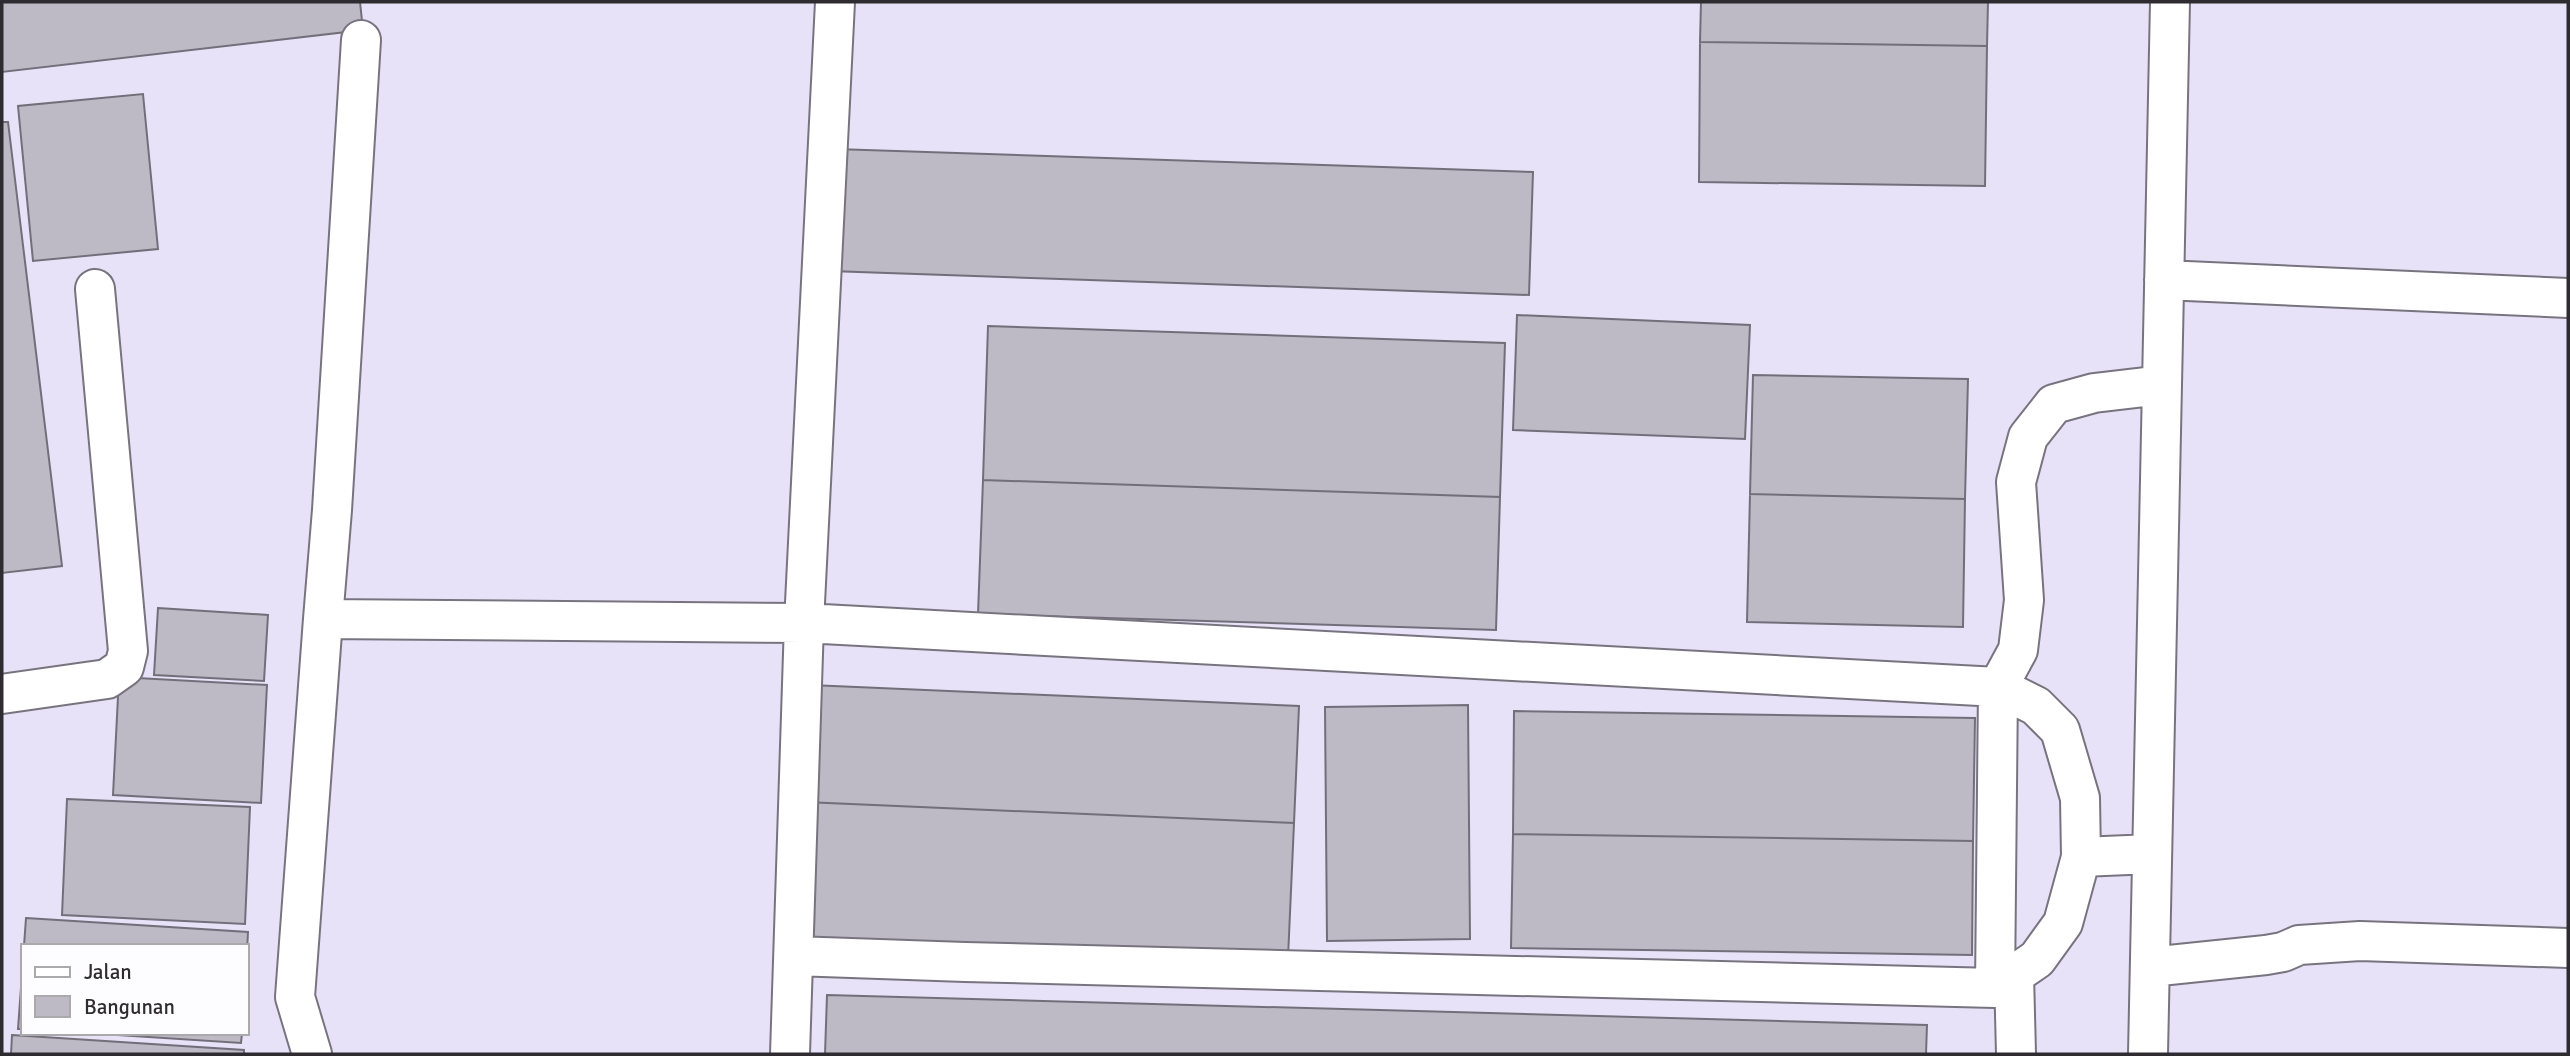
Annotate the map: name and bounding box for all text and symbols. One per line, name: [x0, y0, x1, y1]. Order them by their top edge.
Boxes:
legend: [21, 944, 248, 1035]
text: Jalan: [84, 959, 132, 985]
text: Bangunan: [84, 994, 175, 1020]

